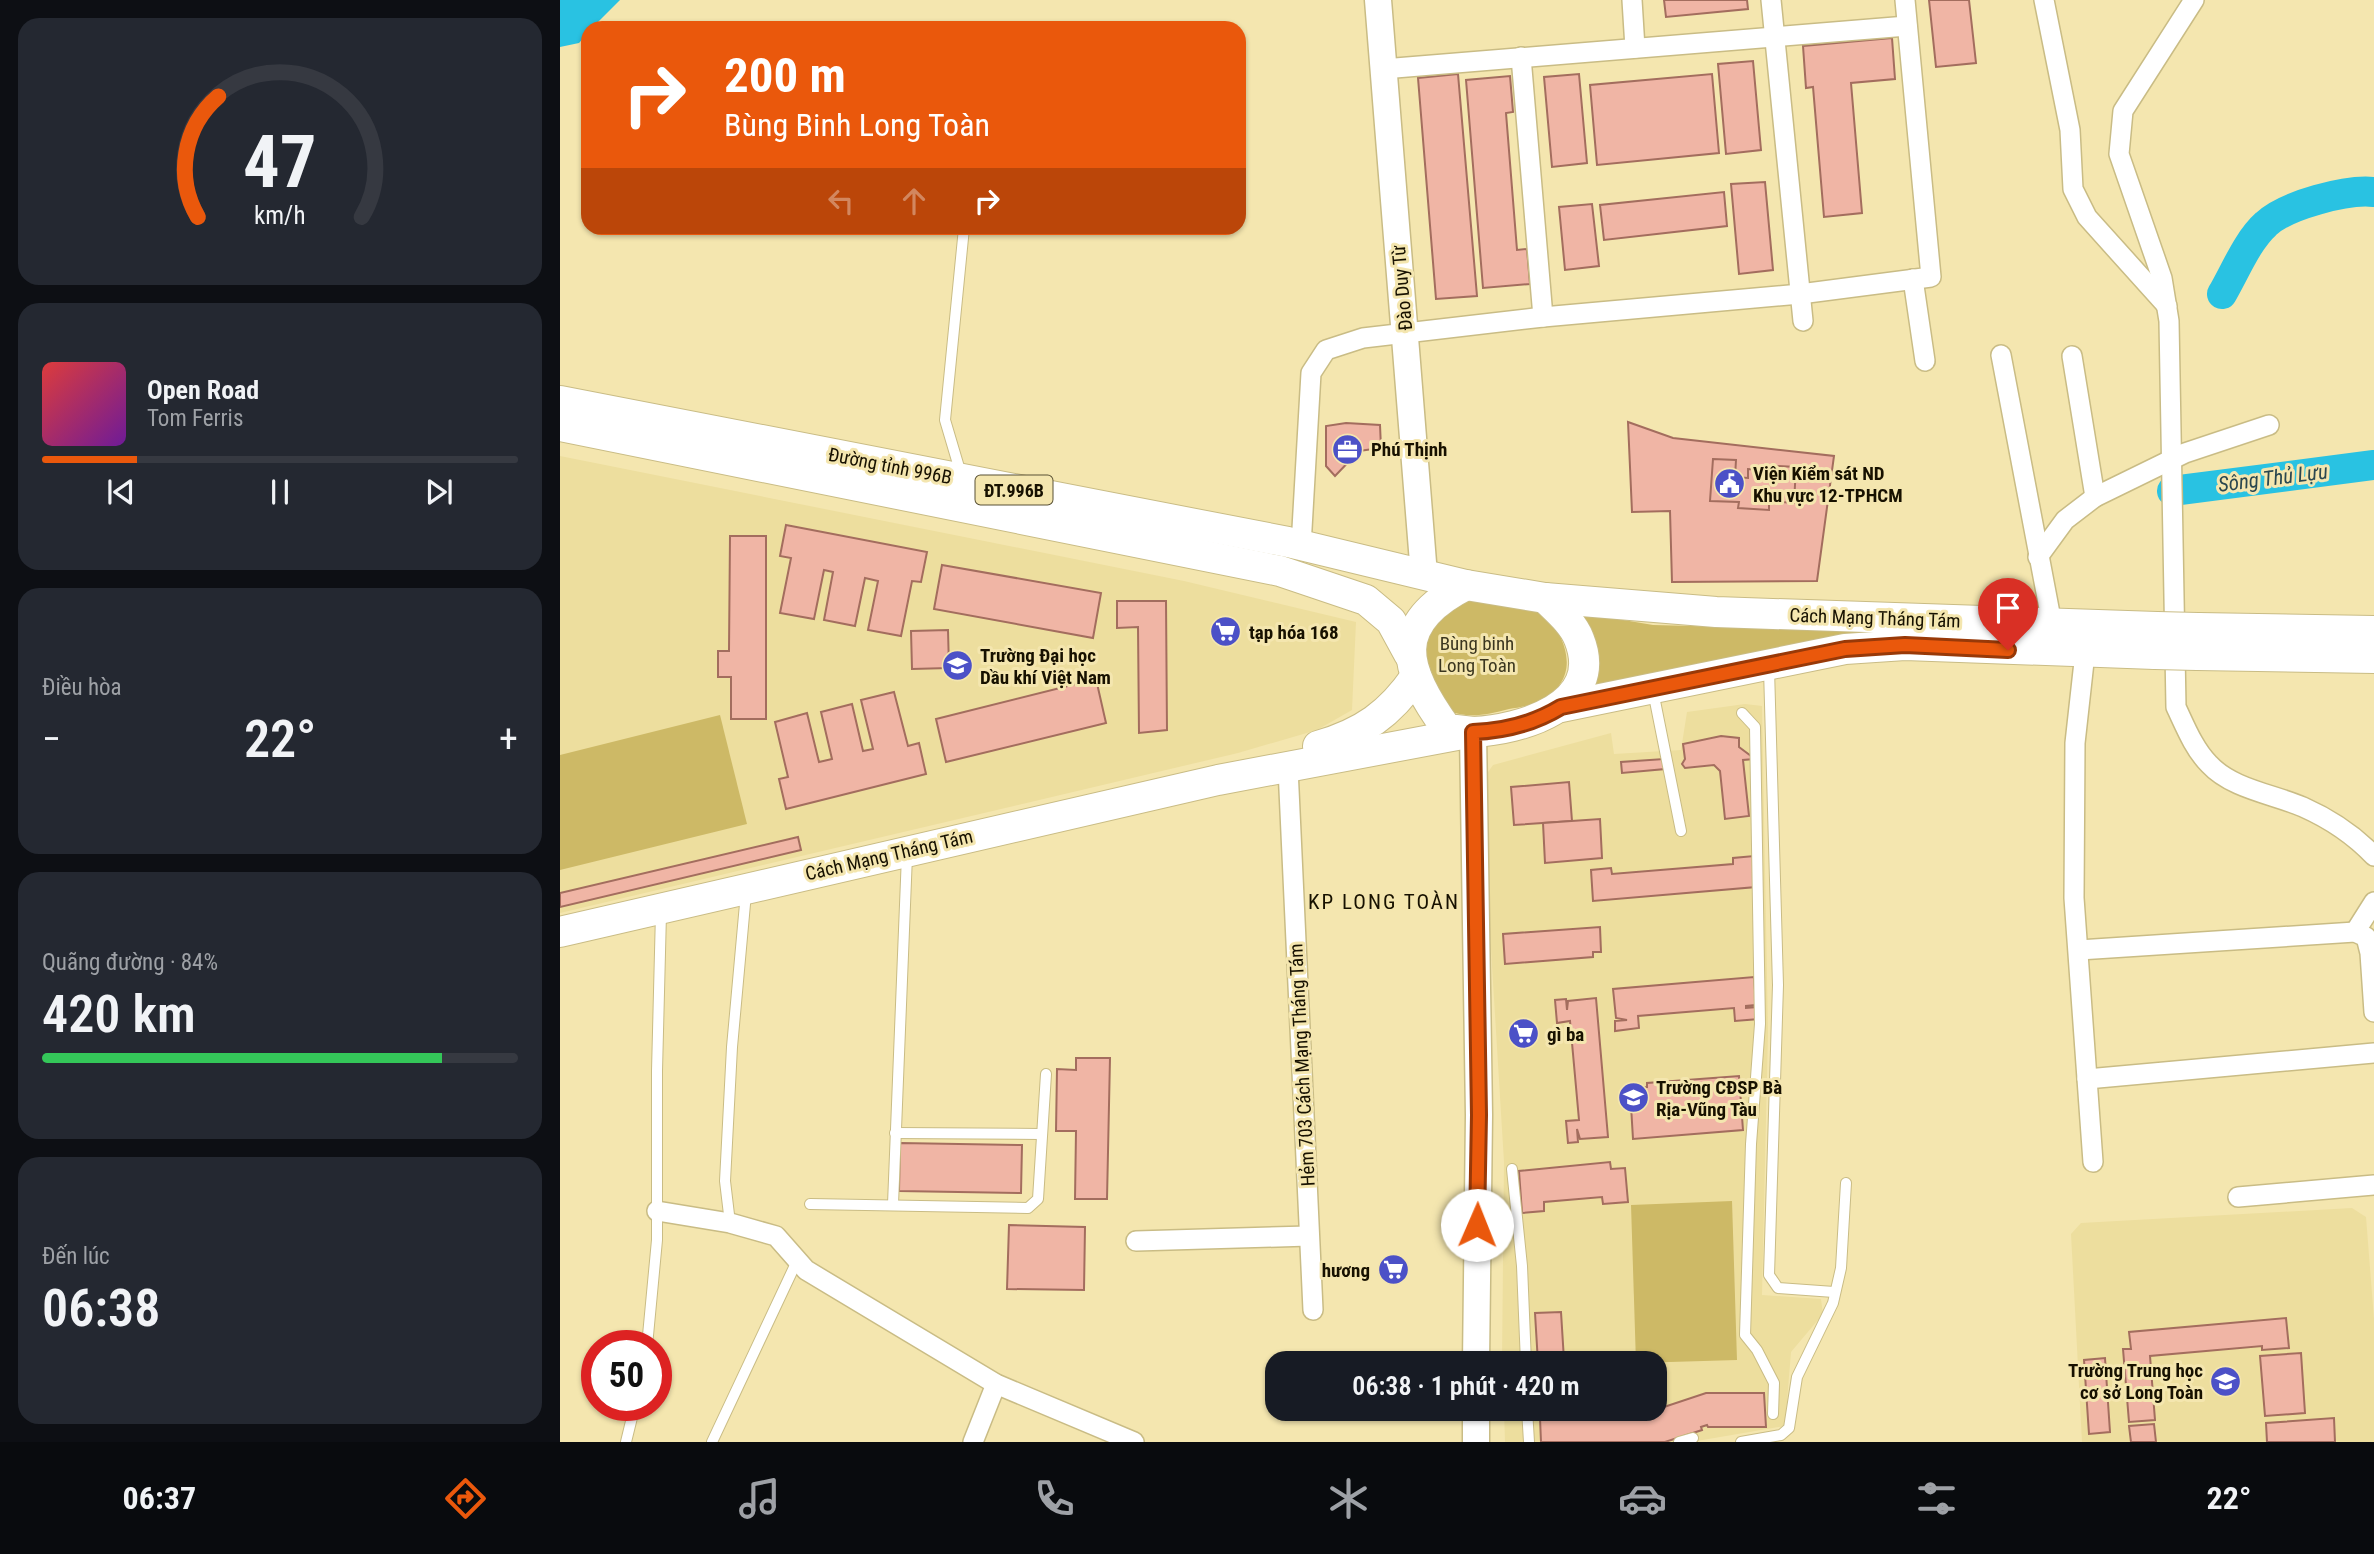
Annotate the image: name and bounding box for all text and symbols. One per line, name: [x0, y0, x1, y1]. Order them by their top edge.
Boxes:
text: 200 m: [724, 47, 846, 104]
icon: right: [609, 49, 700, 140]
text: Bùng Binh Long Toàn: [724, 106, 990, 144]
text: 47: [243, 120, 317, 206]
icon: left: [822, 182, 860, 220]
icon: ahead: [895, 182, 933, 220]
icon: right: [968, 182, 1006, 220]
text: km/h: [254, 201, 306, 230]
street label: Đào Duy Từ: [1387, 244, 1417, 332]
text: Open Road: [147, 375, 259, 405]
text: Tom Ferris: [147, 405, 243, 432]
office icon: Phú Thịnh: [1331, 432, 1365, 466]
place label: Phú Thịnh: [1371, 438, 1447, 461]
street label: Đường tỉnh 996B: [826, 443, 954, 489]
water label: Sông Thủ Lựu: [2217, 459, 2329, 497]
place label: Viện Kiểm sát ND Khu vực 12-TPHCM: [1753, 462, 1903, 507]
public building icon: Viện Kiểm sát ND Khu vực 12-TPHCM: [1713, 467, 1747, 501]
icon: previous: [102, 473, 140, 511]
icon: pause: [261, 473, 299, 511]
icon: next: [420, 473, 458, 511]
road number: ĐT.996B: [976, 476, 1052, 504]
pin: [1978, 578, 2038, 650]
icon: arrive: [1989, 589, 2027, 627]
street label: Cách Mạng Tháng Tám: [1789, 604, 1961, 632]
supermarket icon: tạp hóa 168: [1209, 615, 1243, 649]
place label: tạp hóa 168: [1249, 621, 1339, 644]
park label: Bùng binh Long Toàn: [1438, 632, 1516, 677]
place label: Trường Đại học Dầu khí Việt Nam: [980, 644, 1111, 689]
school or university icon: Trường Đại học Dầu khí Việt Nam: [940, 649, 974, 683]
text: Điều hòa: [42, 674, 122, 701]
text: 22°: [244, 709, 316, 770]
text: −: [42, 717, 61, 761]
text: +: [499, 717, 518, 761]
street label: Cách Mạng Tháng Tám: [803, 825, 975, 885]
district label: KP LONG TOÀN: [1308, 890, 1460, 914]
street label: Hẻm 703 Cách Mạng Tháng Tám: [1284, 943, 1320, 1187]
text: Quãng đường · 84%: [42, 949, 218, 976]
text: 420 km: [42, 984, 196, 1045]
supermarket icon: gì ba: [1507, 1017, 1541, 1051]
place label: gì ba: [1547, 1023, 1584, 1046]
place label: Trường CĐSP Bà Rịa-Vũng Tàu: [1656, 1076, 1782, 1121]
school or university icon: Trường CĐSP Bà Rịa-Vũng Tàu: [1616, 1081, 1650, 1115]
position arrow: [1440, 1188, 1514, 1262]
text: Đến lúc: [42, 1243, 110, 1270]
supermarket icon: hương: [1376, 1253, 1410, 1287]
place label: hương: [1322, 1259, 1370, 1282]
text: 06:38: [42, 1278, 160, 1339]
speed limit sign: 50: [581, 1330, 672, 1421]
place label: Trường Trung học cơ sở Long Toàn: [2068, 1359, 2203, 1404]
school or university icon: Trường Trung học cơ sở Long Toàn: [2209, 1364, 2243, 1398]
text: 06:38 · 1 phút · 420 m: [1352, 1371, 1580, 1401]
icon: directions: [441, 1474, 490, 1523]
icon: music: [735, 1474, 784, 1523]
icon: phone: [1030, 1474, 1079, 1523]
icon: climate: [1324, 1474, 1373, 1523]
icon: car: [1618, 1474, 1667, 1523]
icon: filters: [1912, 1474, 1961, 1523]
text: 06:37: [123, 1479, 196, 1517]
text: 22°: [2207, 1479, 2251, 1517]

